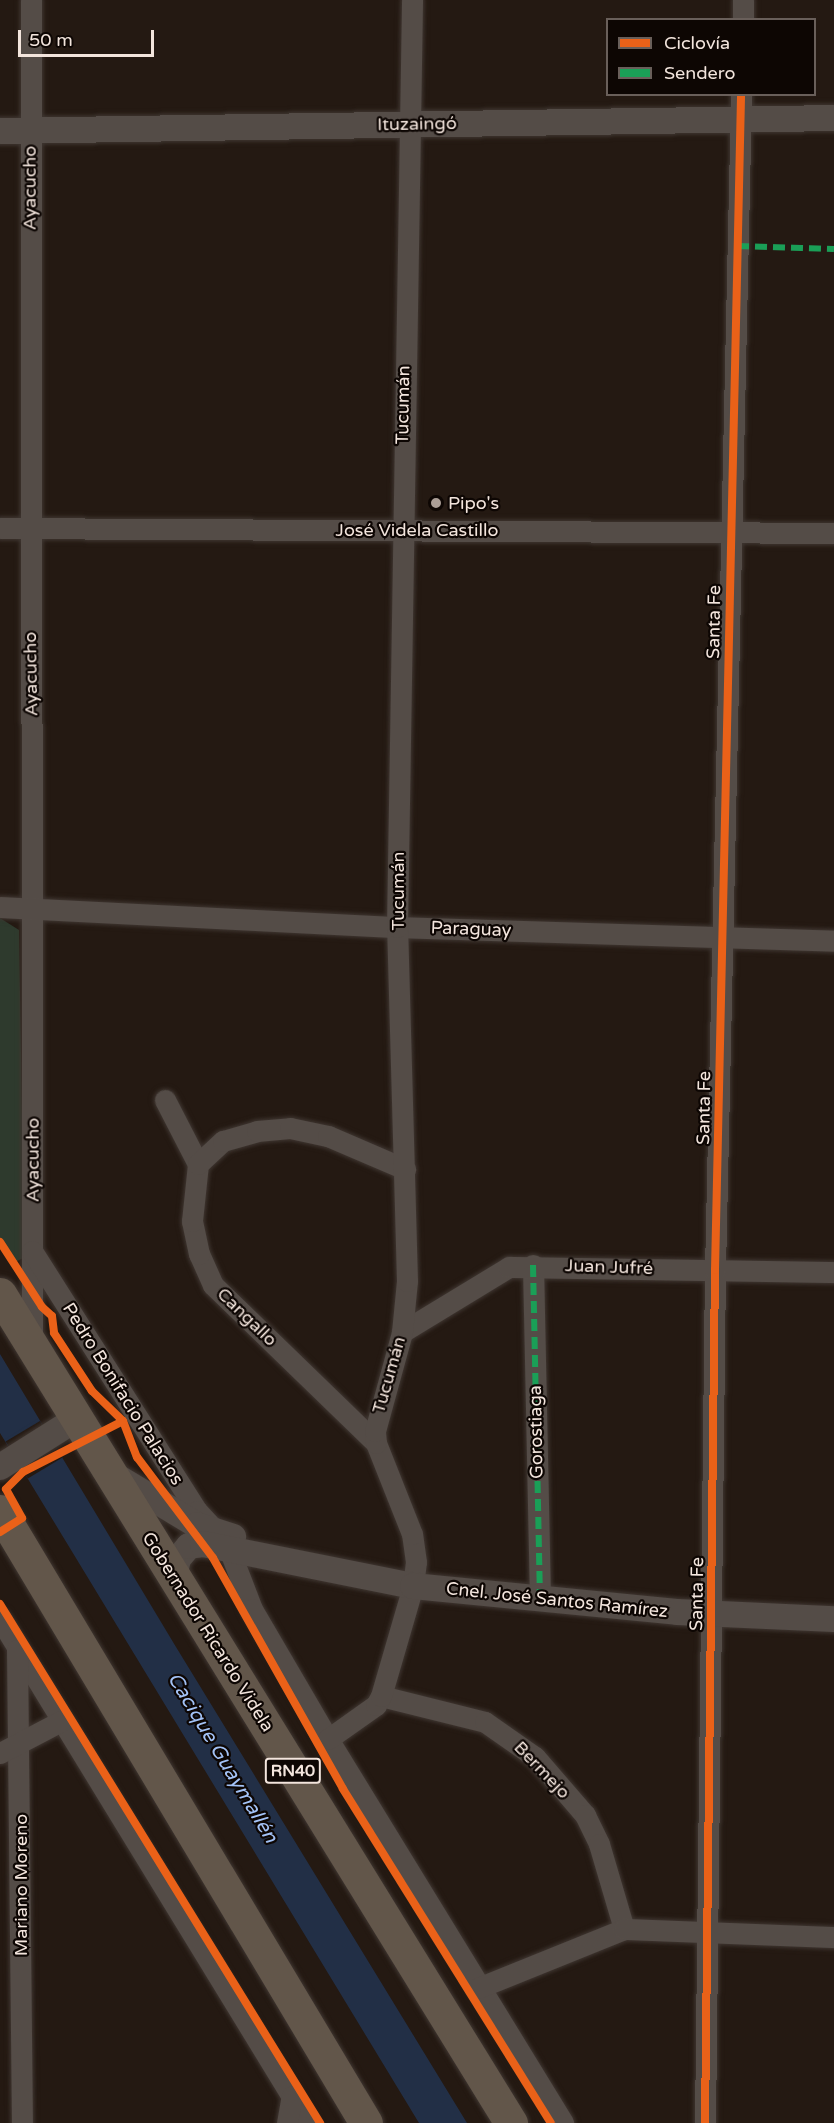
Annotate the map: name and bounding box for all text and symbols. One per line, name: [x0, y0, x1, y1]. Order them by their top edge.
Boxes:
scale bar: [21, 18, 158, 56]
legend: [606, 18, 816, 96]
text: 50 m: [29, 29, 73, 51]
text: Ciclovía: [664, 32, 730, 54]
text: Sendero: [664, 62, 735, 84]
street label: Ituzaingó: [377, 113, 457, 135]
street label: Ayacucho: [19, 146, 41, 230]
street label: Tucumán: [392, 365, 414, 445]
place label: Pipo's: [448, 492, 499, 514]
marker: Pipo's: [429, 496, 443, 510]
street label: José Videla Castillo: [336, 519, 498, 541]
street label: Santa Fe: [703, 585, 725, 659]
street label: Ayacucho: [19, 632, 43, 716]
street label: Tucumán: [387, 851, 409, 931]
street label: Paraguay: [430, 917, 512, 941]
street label: Santa Fe: [693, 1071, 715, 1145]
street label: Ayacucho: [22, 1118, 44, 1202]
street label: Juan Jufré: [565, 1255, 653, 1279]
street label: Cangallo: [213, 1283, 281, 1351]
street label: Pedro Bonifacio Palacios: [58, 1299, 188, 1489]
street label: Tucumán: [368, 1334, 410, 1416]
street label: Gorostiaga: [524, 1385, 548, 1479]
street label: Gobernador Ricardo Videla: [137, 1528, 279, 1736]
street label: Santa Fe: [686, 1557, 708, 1631]
street label: Cnel. José Santos Ramírez: [445, 1578, 669, 1622]
water label: Cacique Guaymallén: [162, 1669, 282, 1847]
street label: Bermejo: [509, 1737, 575, 1803]
road number: RN40: [264, 1758, 322, 1784]
street label: Mariano Moreno: [10, 1814, 32, 1956]

